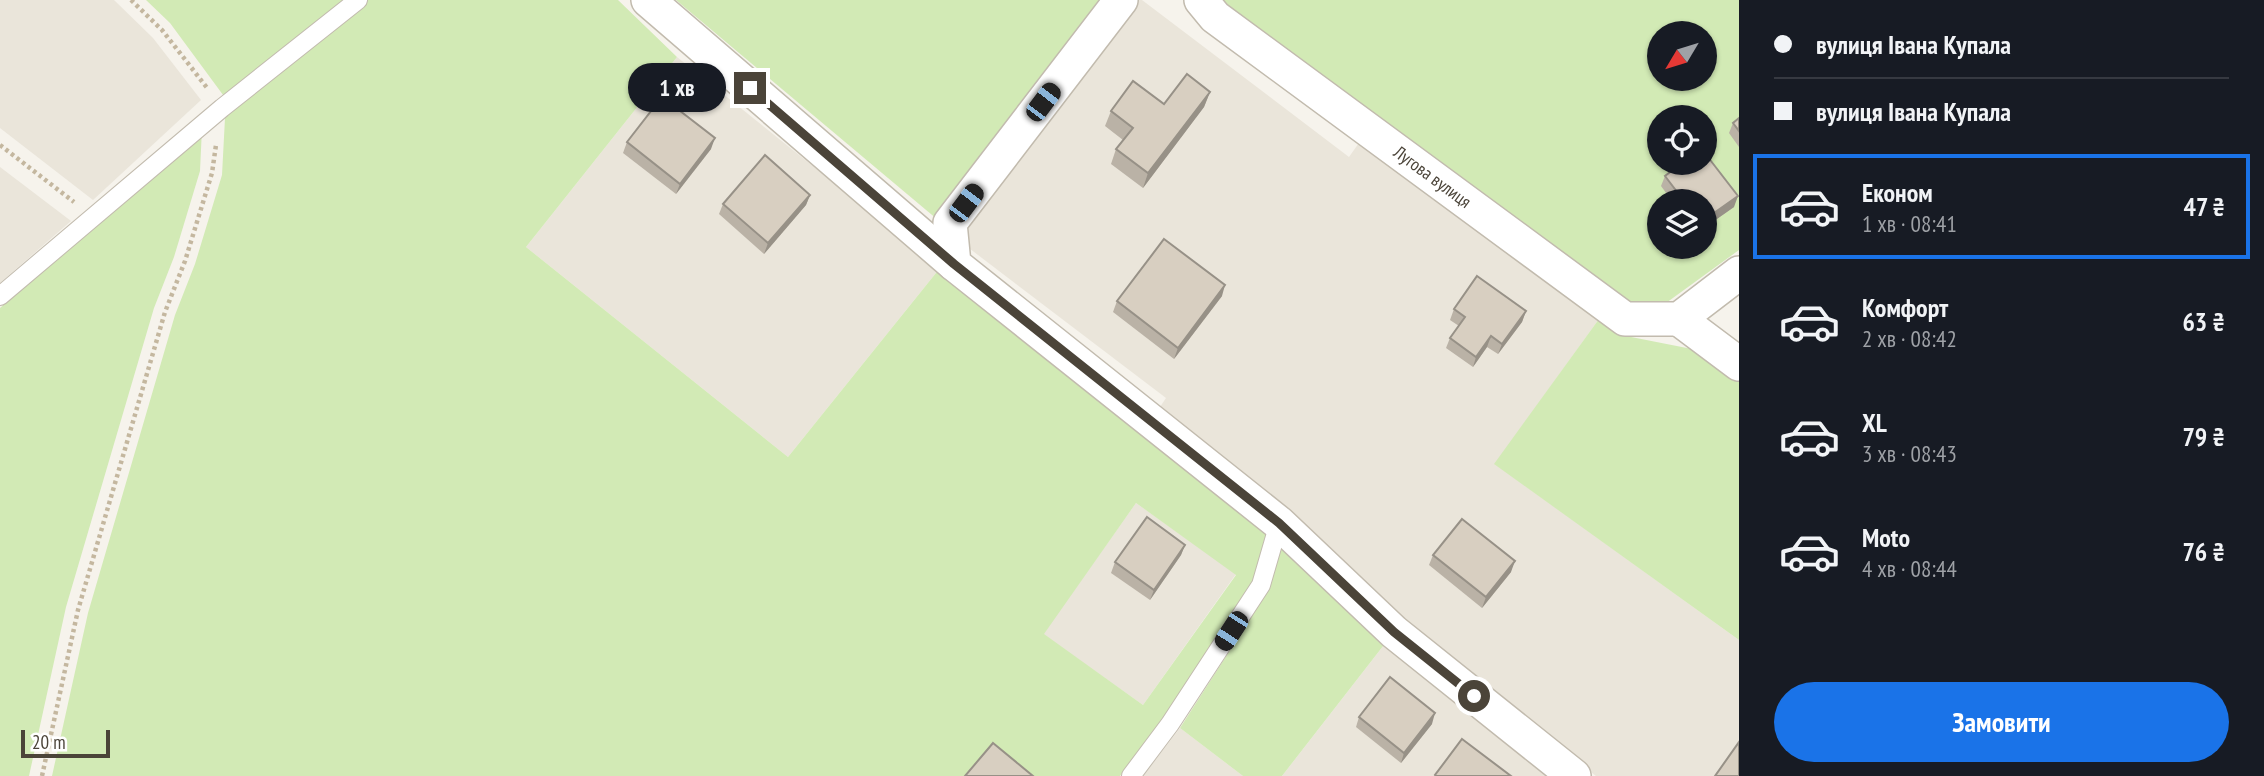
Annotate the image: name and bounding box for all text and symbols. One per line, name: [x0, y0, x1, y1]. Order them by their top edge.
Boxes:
north arrow: [1647, 21, 1717, 91]
map controls: [1647, 21, 1717, 259]
text: вулиця Івана Купала: [1816, 28, 2011, 61]
callout: 1 хв: [628, 64, 726, 112]
route end: [734, 72, 766, 104]
text: 1 хв: [659, 73, 695, 102]
car: [1022, 79, 1065, 125]
text: вулиця Івана Купала: [1816, 95, 2011, 128]
button: locate: [1647, 105, 1717, 175]
street label: Лугова вулиця: [1388, 140, 1476, 213]
icon: car: [1778, 175, 1841, 238]
text: Економ: [1862, 176, 1933, 209]
car: [945, 180, 988, 226]
button: layers: [1647, 189, 1717, 259]
text: 47 ₴: [2184, 190, 2225, 223]
text: 1 хв · 08:41: [1862, 209, 1957, 238]
icon: car: [1778, 290, 1841, 353]
text: Комфорт: [1862, 291, 1948, 324]
text: 63 ₴: [2182, 305, 2225, 338]
text: 2 хв · 08:42: [1862, 324, 1957, 353]
icon: car: [1778, 405, 1841, 468]
text: XL: [1862, 406, 1887, 439]
text: 79 ₴: [2182, 420, 2225, 453]
text: 3 хв · 08:43: [1862, 439, 1957, 468]
icon: car: [1778, 520, 1841, 583]
text: Moto: [1862, 521, 1910, 554]
text: 76 ₴: [2182, 535, 2225, 568]
text: 4 хв · 08:44: [1862, 554, 1957, 583]
car: [1211, 608, 1252, 654]
route start: [1458, 680, 1490, 712]
button: Замовити: [1774, 682, 2229, 762]
scale bar: [21, 727, 110, 759]
text: 20 m: [32, 730, 66, 754]

